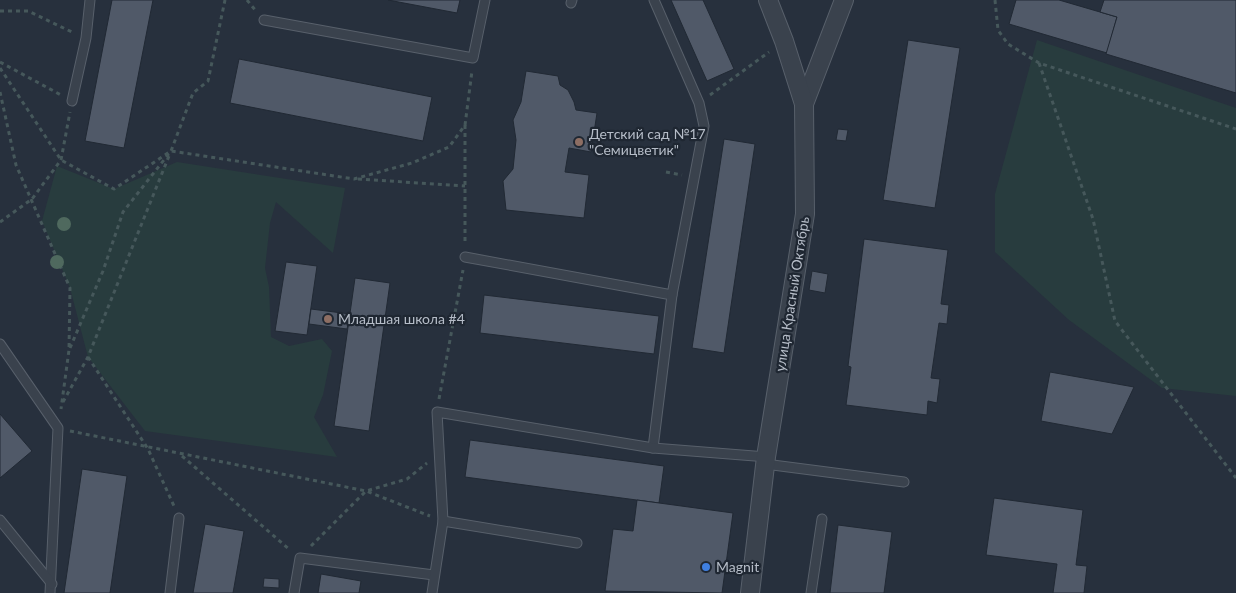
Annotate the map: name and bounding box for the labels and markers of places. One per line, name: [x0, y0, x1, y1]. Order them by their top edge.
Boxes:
place label: Детский сад №17 "Семицветик": [589, 125, 706, 158]
marker: Детский сад №17 "Семицветик": [573, 136, 585, 148]
place label: Младшая школа #4: [338, 310, 465, 327]
marker: Младшая школа #4: [322, 313, 334, 325]
place label: Magnit: [716, 558, 759, 575]
marker: Magnit: [700, 561, 712, 573]

